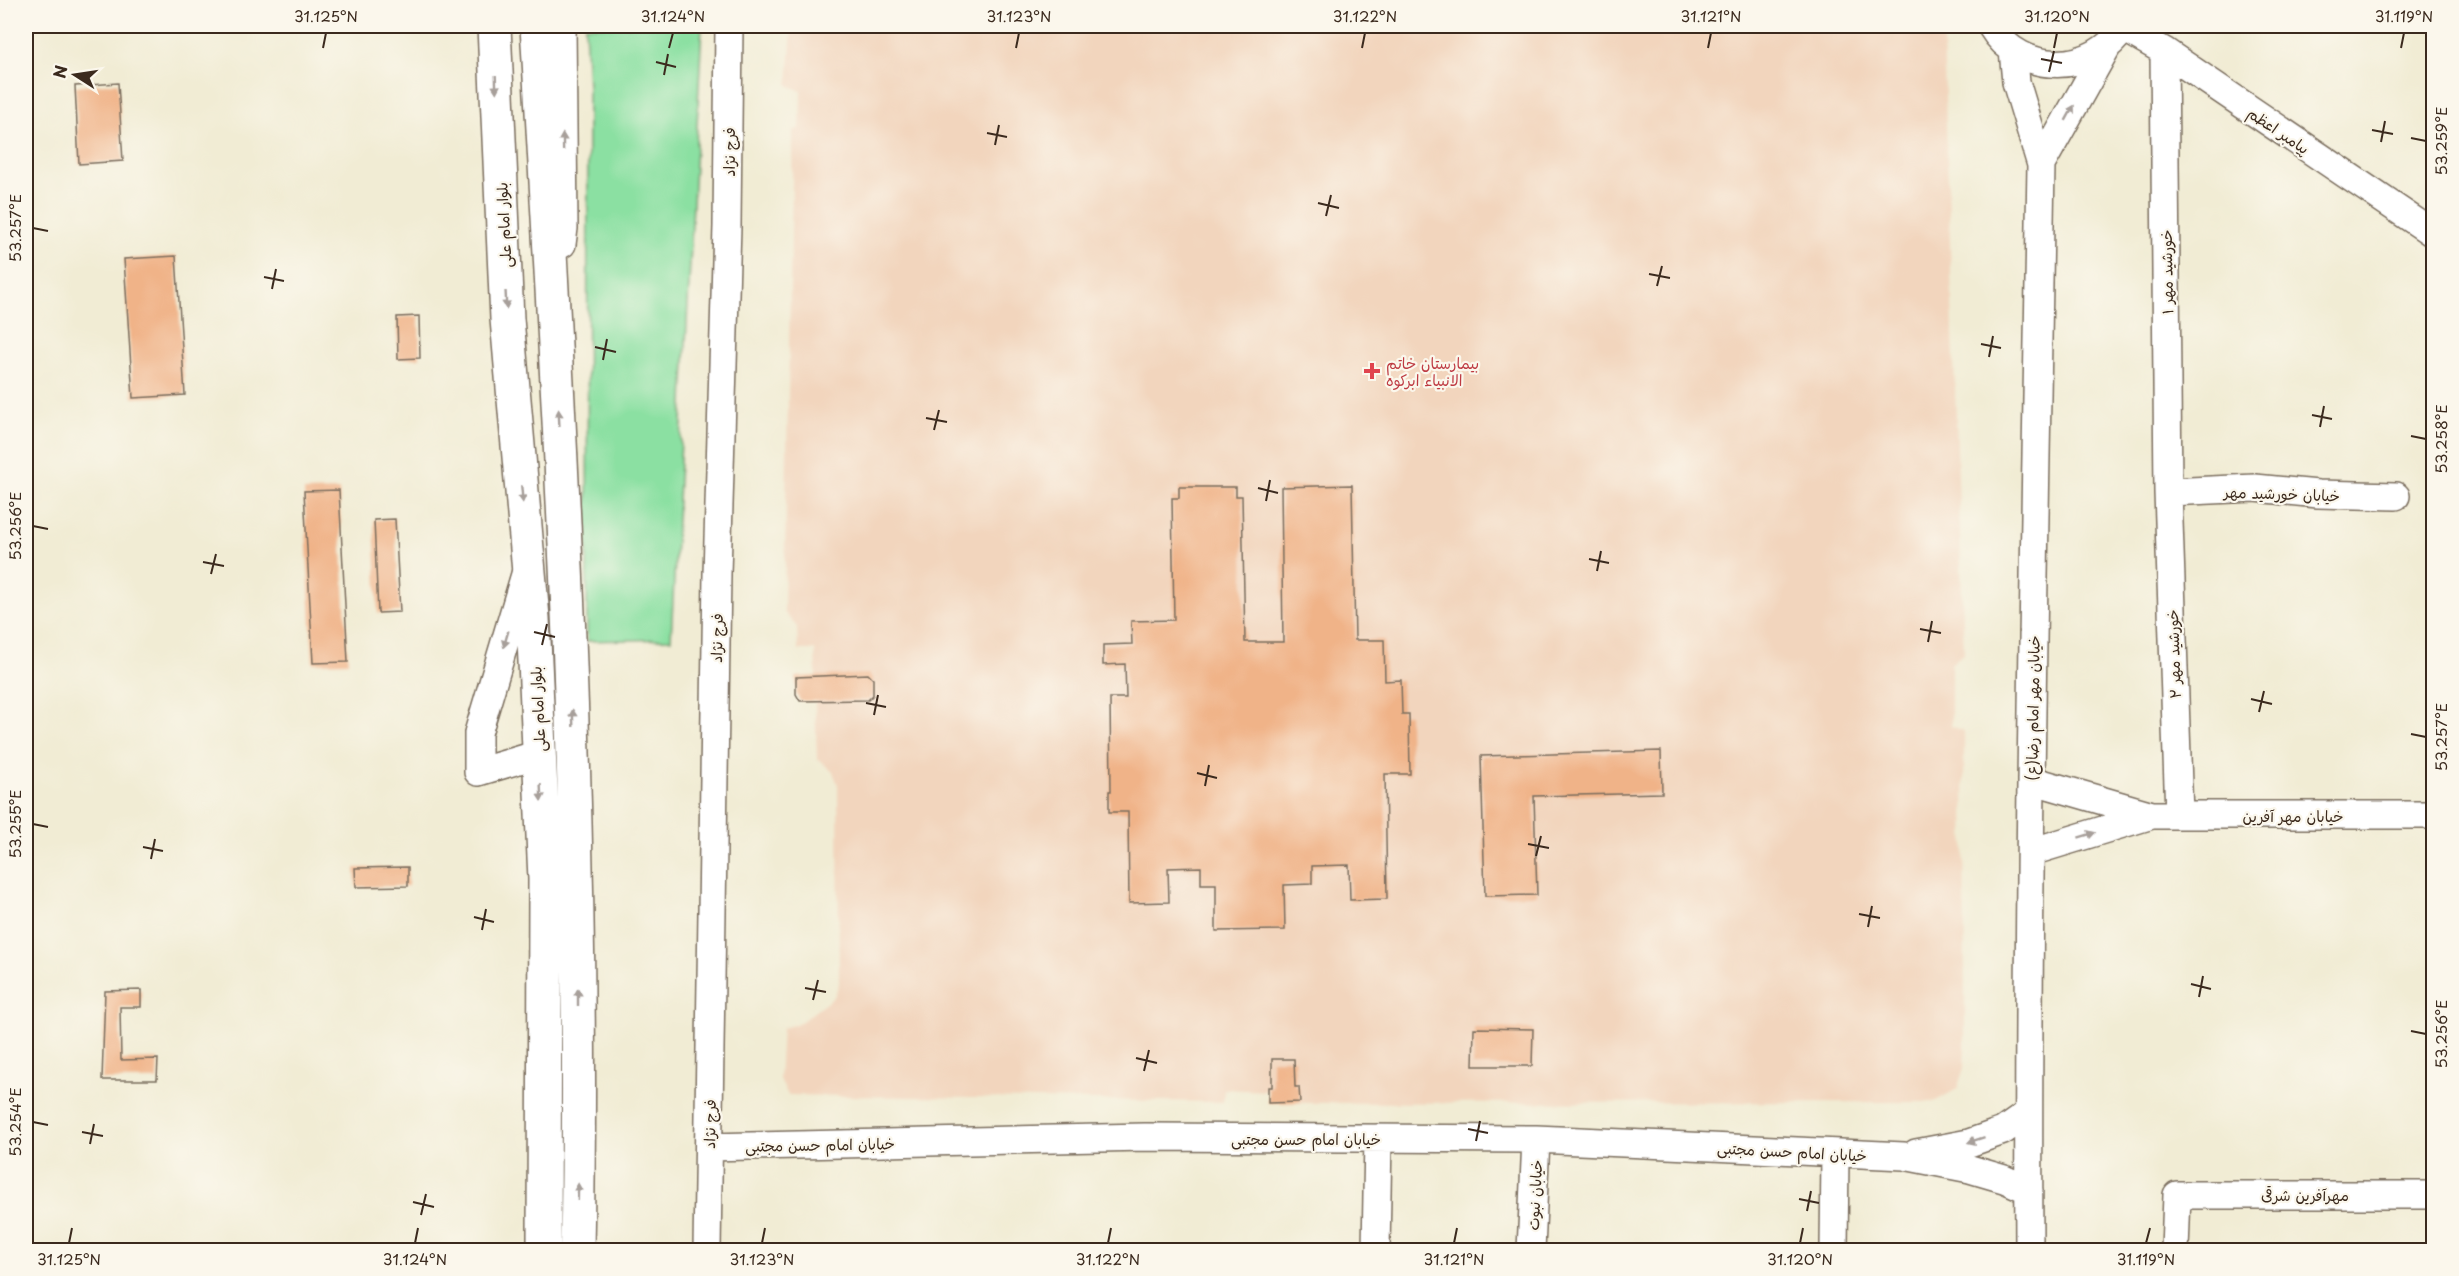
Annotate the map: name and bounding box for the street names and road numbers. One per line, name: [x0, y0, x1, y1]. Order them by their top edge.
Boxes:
street label: پیامبر اعظم: [2242, 101, 2315, 161]
street label: فرج نژاد: [717, 127, 740, 177]
street label: بلوار امام علی: [489, 181, 518, 268]
street label: خورشید مهر ۱: [2154, 230, 2178, 314]
street label: خیابان خورشید مهر: [2222, 479, 2340, 507]
street label: خورشید مهر ۲: [2160, 609, 2186, 699]
street label: فرج نژاد: [704, 613, 728, 663]
street label: خیابان مهر امام رضا(ع): [2019, 635, 2046, 781]
street label: بلوار امام علی: [523, 665, 552, 752]
street label: خیابان مهر آفرین: [2242, 804, 2344, 827]
street label: فرج نژاد: [697, 1099, 721, 1149]
street label: خیابان امام حسن مجتبی: [1231, 1127, 1381, 1151]
street label: خیابان امام حسن مجتبی: [745, 1131, 895, 1158]
street label: خیابان امام حسن مجتبی: [1717, 1136, 1867, 1167]
street label: خیابان نبوت: [1521, 1159, 1547, 1231]
street label: مهرآفرین شرقی: [2261, 1183, 2349, 1206]

